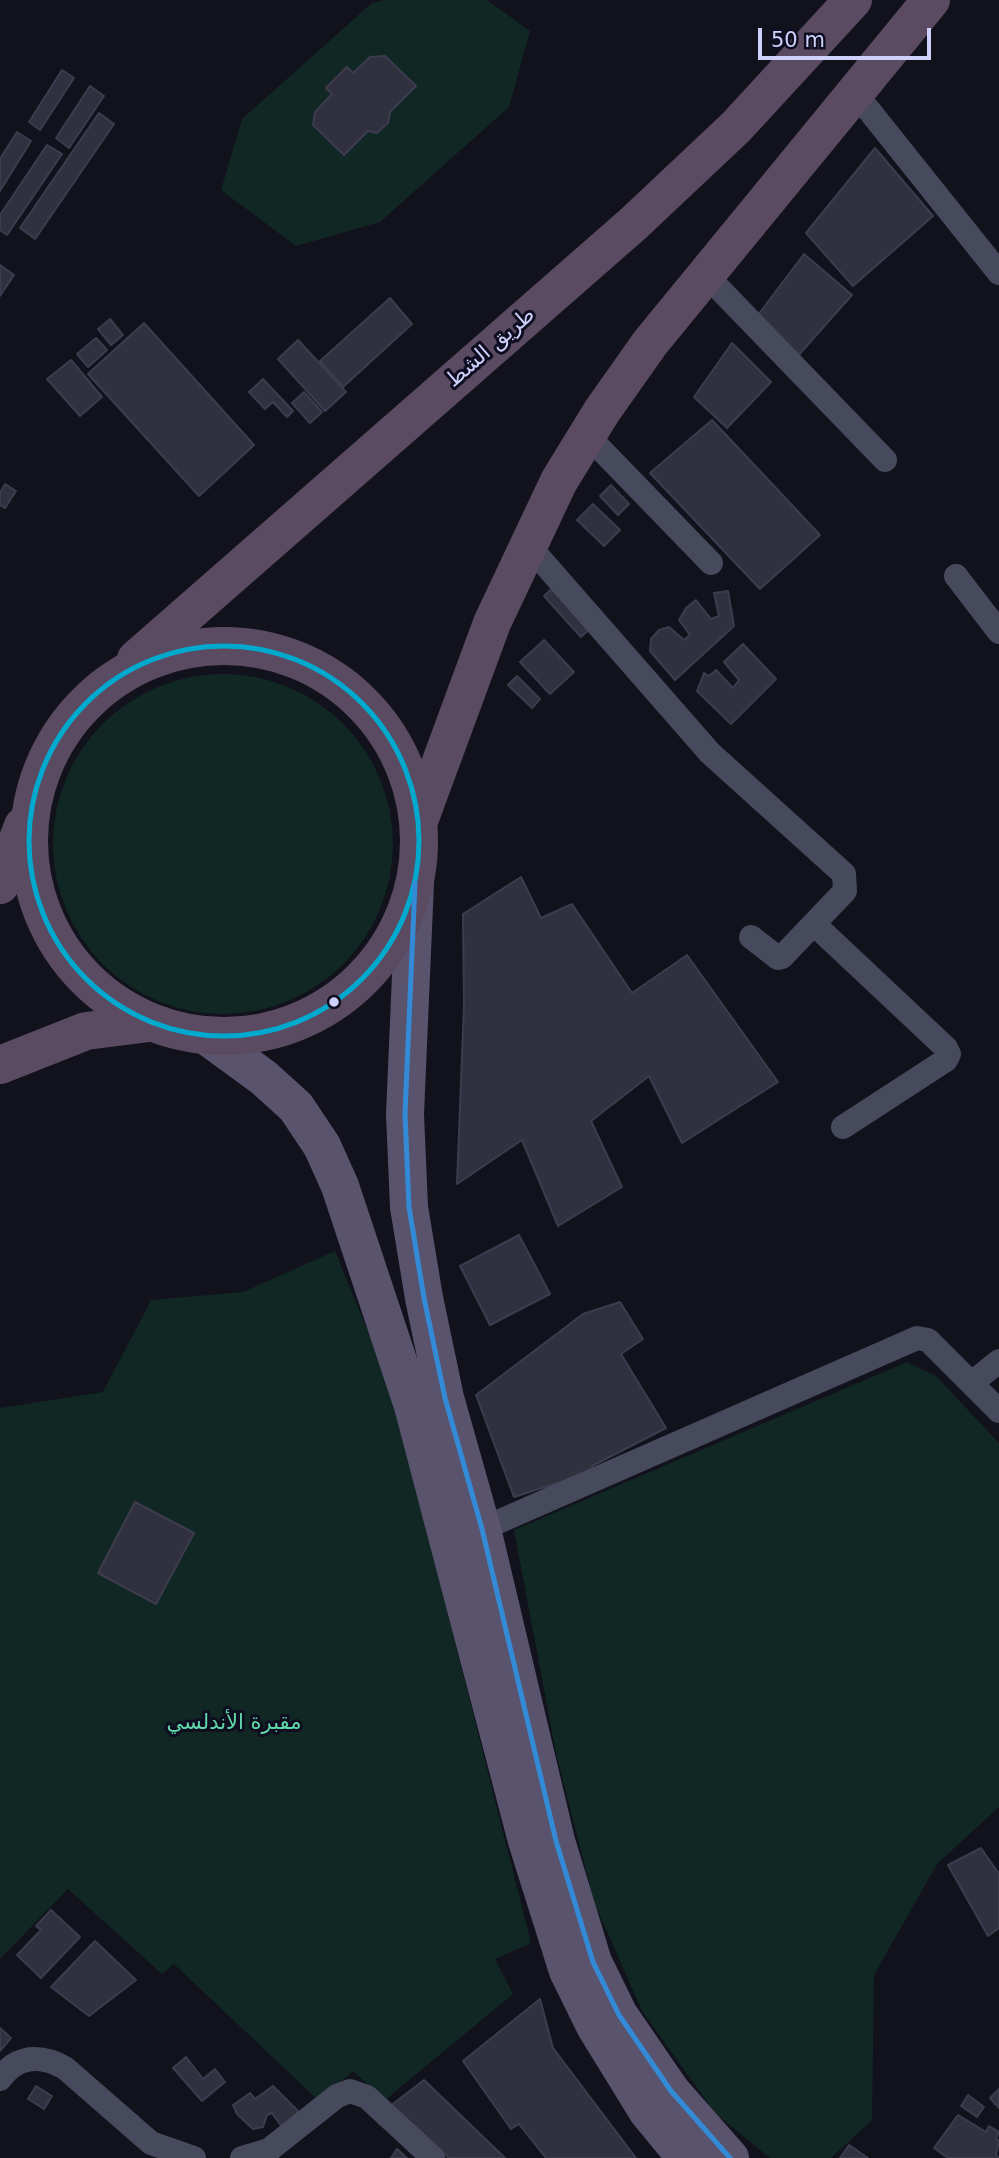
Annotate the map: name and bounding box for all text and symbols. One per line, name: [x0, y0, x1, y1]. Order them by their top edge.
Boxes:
scale bar: [761, 14, 934, 58]
text: 50 m: [771, 28, 825, 52]
street label: طريق الشط: [442, 303, 540, 393]
unlabelled marker: [327, 995, 341, 1009]
park label: مقبرة الأندلسي: [167, 1711, 301, 1737]

